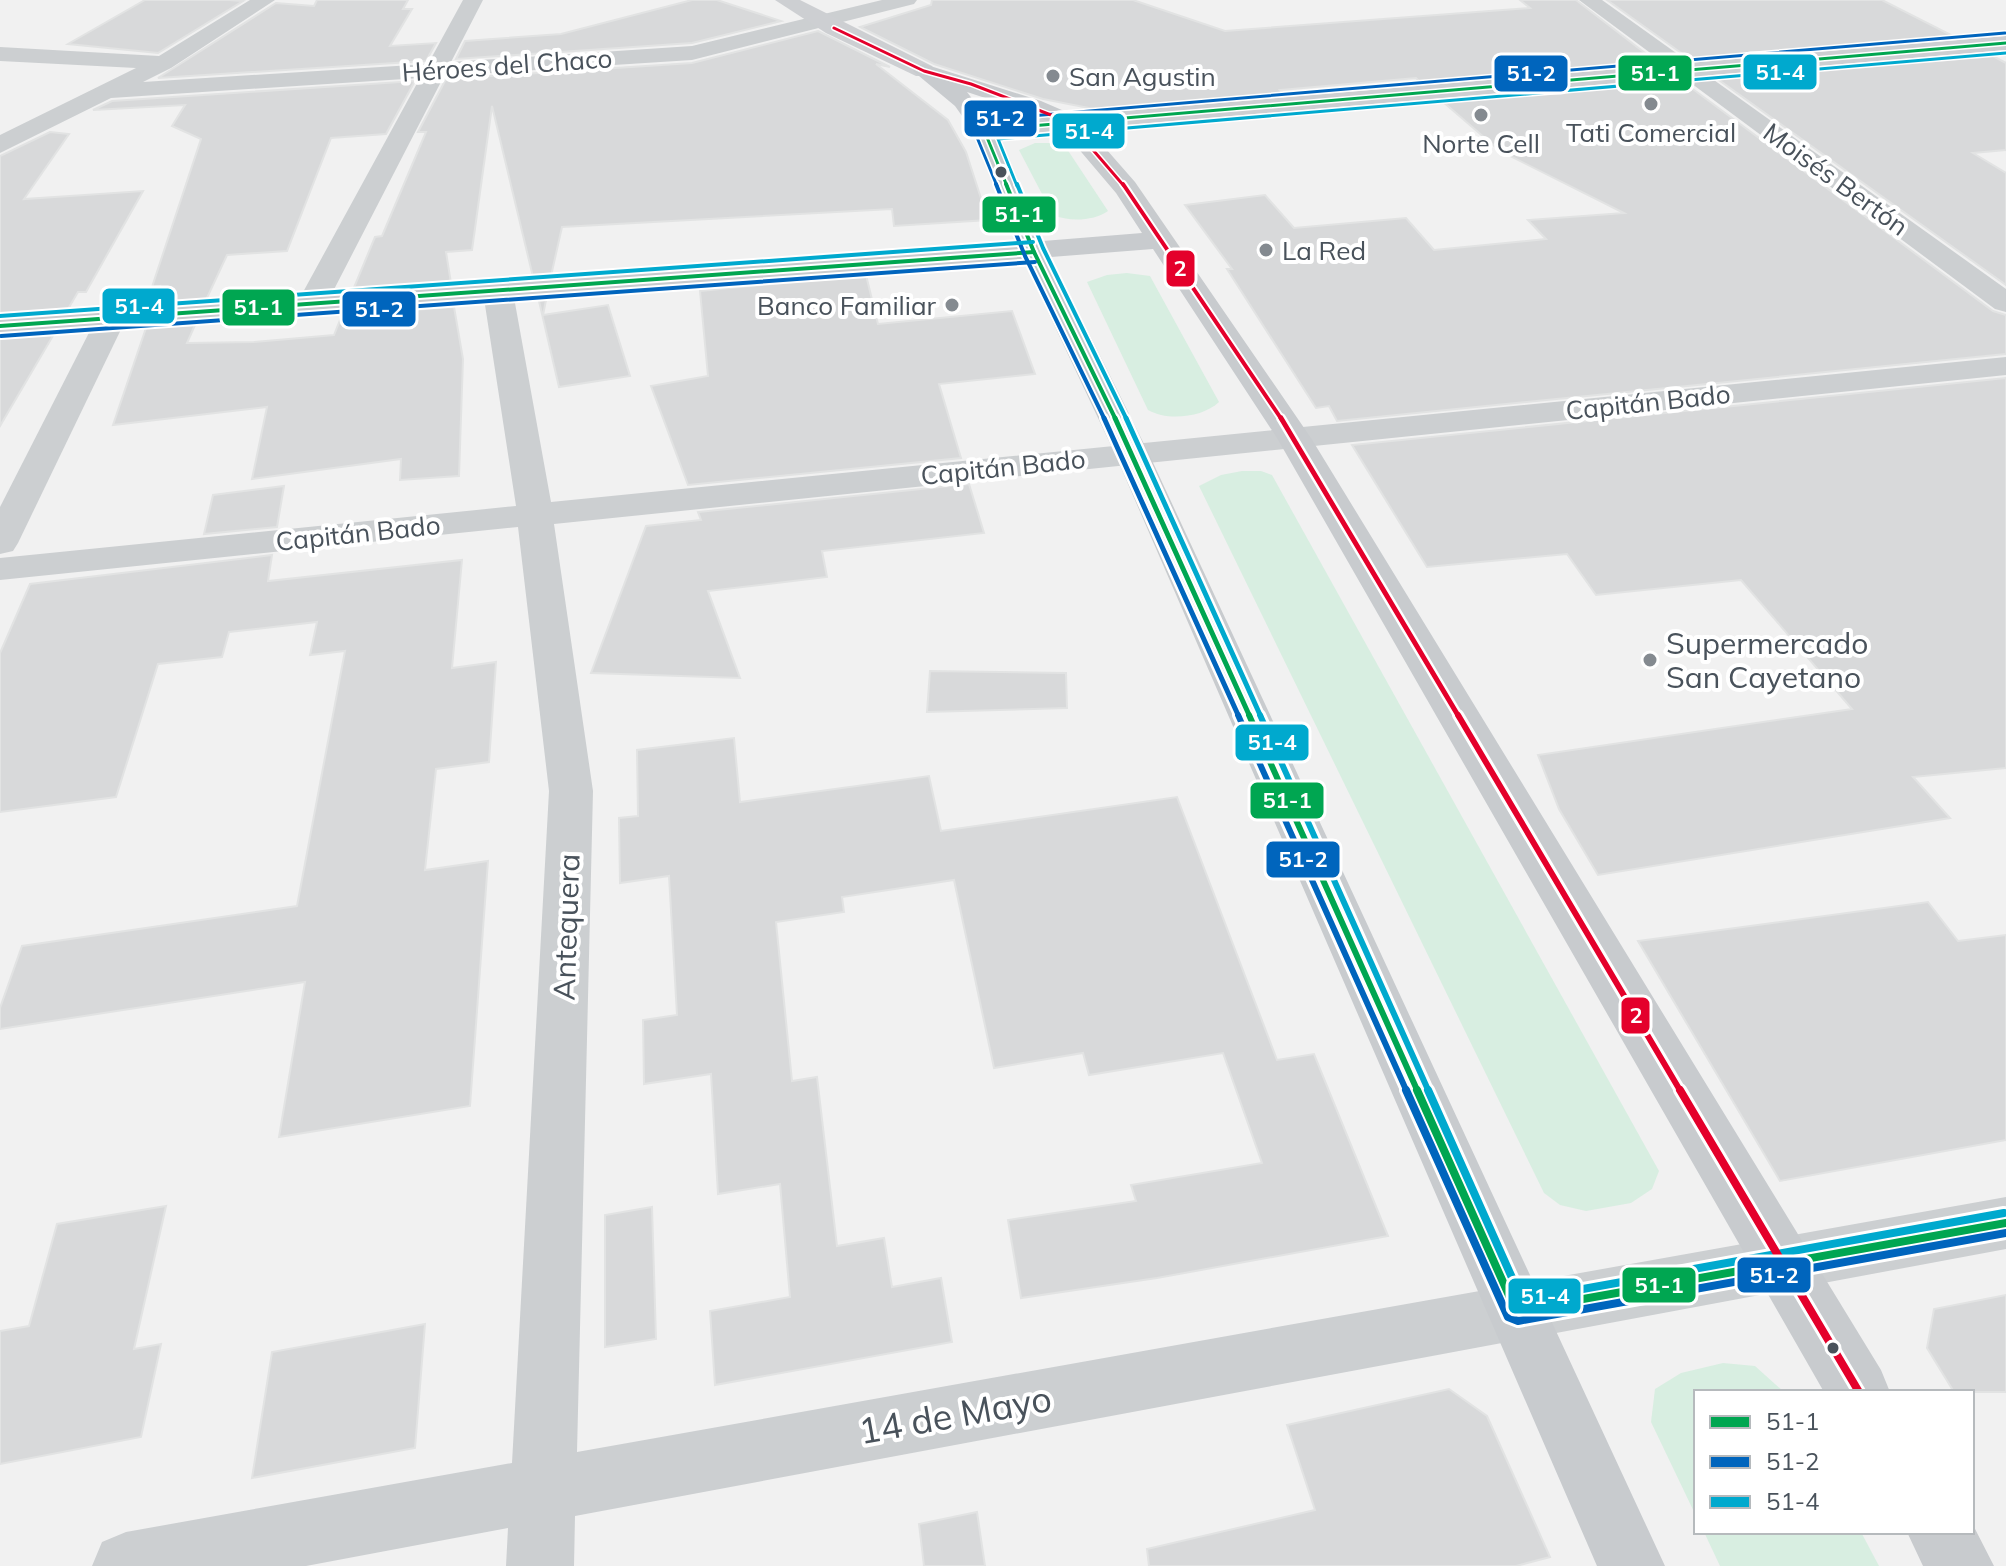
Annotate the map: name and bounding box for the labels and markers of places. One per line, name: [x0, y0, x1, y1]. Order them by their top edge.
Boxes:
place label: San Agustin: [1069, 60, 1216, 93]
marker: San Agustin: [1044, 67, 1062, 85]
marker: Tati Comercial: [1642, 95, 1660, 113]
marker: Norte Cell: [1472, 106, 1490, 124]
place label: Tati Comercial: [1566, 116, 1736, 149]
place label: Norte Cell: [1422, 127, 1540, 160]
unlabelled marker: [993, 164, 1009, 180]
place label: La Red: [1282, 234, 1366, 267]
marker: La Red: [1257, 241, 1275, 259]
place label: Banco Familiar: [757, 289, 937, 322]
marker: Banco Familiar: [943, 296, 961, 314]
place label: Supermercado San Cayetano: [1666, 624, 1868, 696]
marker: Supermercado San Cayetano: [1641, 651, 1659, 669]
unlabelled marker: [1825, 1340, 1841, 1356]

